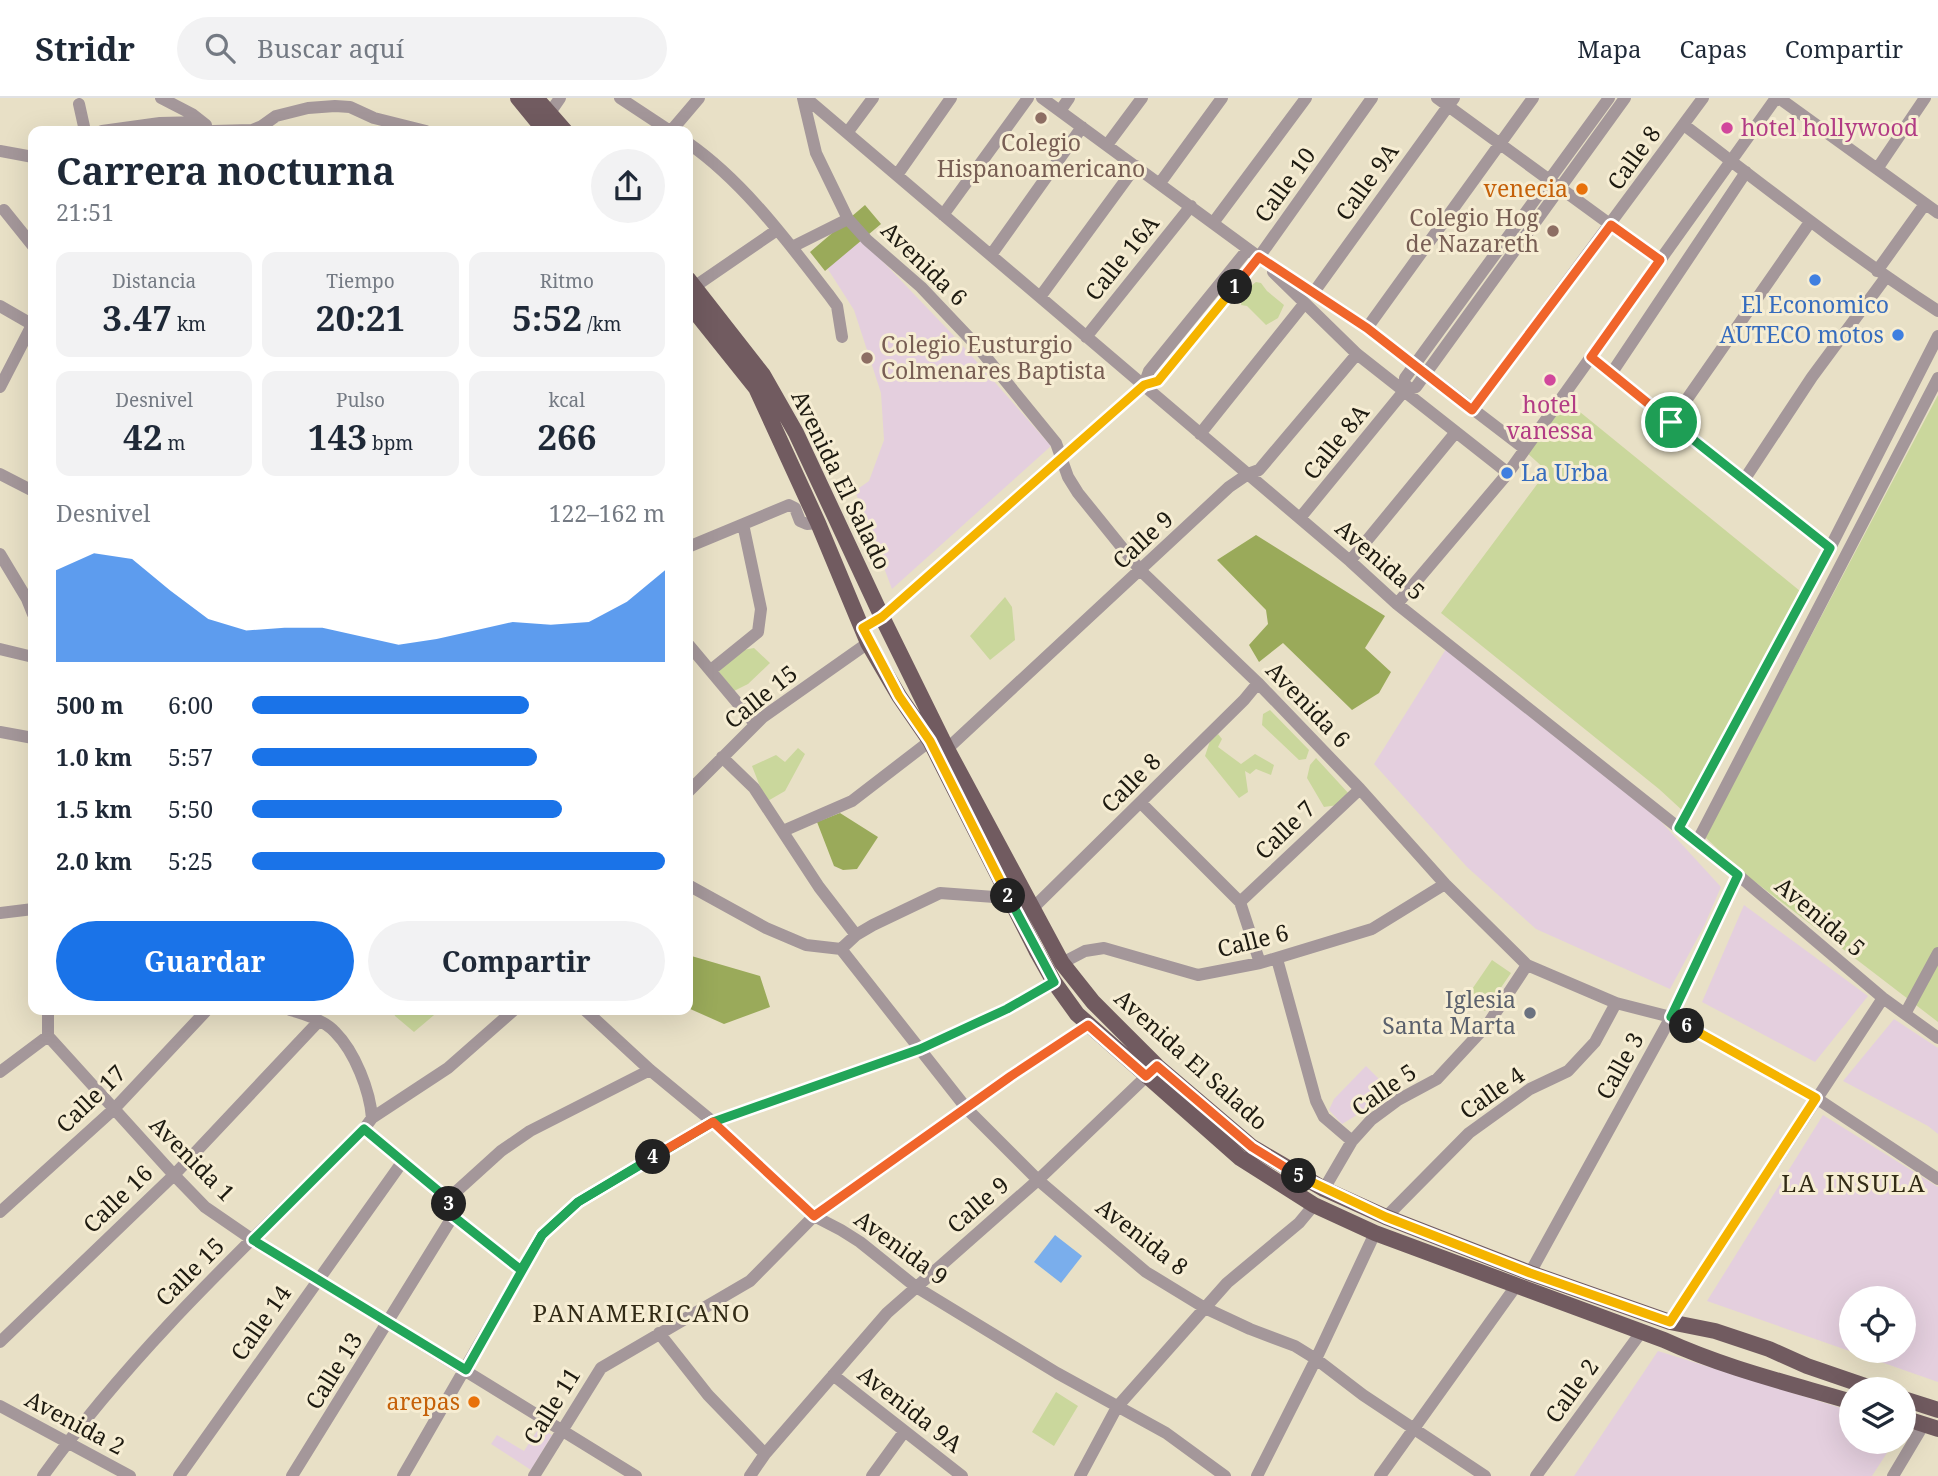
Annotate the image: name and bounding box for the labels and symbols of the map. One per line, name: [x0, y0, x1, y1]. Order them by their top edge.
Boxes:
marker: Colegio Hispanoamericano: [1033, 110, 1049, 126]
place label: hotel hollywood: [1741, 111, 1918, 143]
street label: Calle 8: [1599, 119, 1667, 196]
marker: hotel hollywood: [1719, 120, 1735, 136]
place label: Colegio Hispanoamericano: [937, 126, 1145, 184]
street label: Calle 9A: [1327, 136, 1406, 227]
street label: Calle 10: [1246, 140, 1322, 228]
place label: venecia: [1484, 172, 1568, 204]
marker: venecia: [1574, 181, 1590, 197]
place label: Colegio Hog de Nazareth: [1406, 201, 1540, 259]
street label: Calle 16A: [1077, 207, 1166, 307]
street label: Avenida 6: [875, 214, 975, 312]
marker: Colegio Hog de Nazareth: [1545, 223, 1561, 239]
pin: 1: [1218, 270, 1252, 304]
marker: El Economico: [1807, 272, 1823, 288]
place label: El Economico: [1741, 288, 1889, 320]
place label: AUTECO motos: [1719, 318, 1884, 350]
marker: AUTECO motos: [1890, 327, 1906, 343]
place label: Colegio Eusturgio Colmenares Baptista: [881, 328, 1106, 386]
marker: Colegio Eusturgio Colmenares Baptista: [859, 350, 875, 366]
marker: hotel vanessa: [1542, 372, 1558, 388]
street label: Avenida El Salado: [785, 384, 899, 575]
place label: hotel vanessa: [1506, 388, 1594, 446]
pin: [1641, 392, 1701, 452]
street label: Calle 8A: [1295, 396, 1376, 486]
place label: La Urba: [1521, 456, 1609, 488]
marker: La Urba: [1499, 465, 1515, 481]
street label: Calle 9: [1105, 503, 1180, 576]
street label: Avenida 5: [1329, 512, 1432, 607]
street label: Avenida 6: [1260, 654, 1358, 754]
street label: Calle 15: [717, 657, 804, 736]
street label: Calle 8: [1093, 745, 1167, 819]
street label: Calle 7: [1247, 793, 1321, 866]
street label: Avenida 5: [1769, 869, 1873, 963]
pin: 2: [990, 878, 1026, 914]
street label: Calle 6: [1214, 916, 1292, 964]
street label: Avenida El Salado: [1108, 982, 1275, 1137]
place label: Iglesia Santa Marta: [1382, 983, 1516, 1041]
marker: Iglesia Santa Marta: [1522, 1005, 1538, 1021]
pin: 6: [1670, 1009, 1704, 1044]
street label: Calle 3: [1588, 1026, 1651, 1105]
street label: Calle 5: [1345, 1055, 1422, 1123]
street label: Calle 17: [48, 1057, 132, 1139]
street label: Calle 4: [1453, 1058, 1530, 1126]
street label: Avenida 1: [143, 1109, 242, 1208]
pin: 4: [636, 1140, 670, 1174]
street label: Calle 16: [75, 1157, 159, 1239]
pin: 5: [1282, 1158, 1316, 1194]
district label: LA INSULA: [1781, 1166, 1927, 1199]
street label: Calle 9: [939, 1168, 1015, 1240]
pin: 3: [432, 1186, 466, 1222]
street label: Avenida 8: [1090, 1190, 1195, 1282]
street label: Avenida 9: [848, 1202, 955, 1292]
street label: Calle 15: [148, 1230, 231, 1313]
street label: Calle 14: [223, 1278, 298, 1367]
district label: PANAMERICANO: [532, 1296, 752, 1329]
street label: Calle 13: [297, 1326, 369, 1415]
street label: Calle 2: [1537, 1352, 1605, 1429]
street label: Avenida 9A: [852, 1357, 970, 1460]
street label: Calle 11: [515, 1361, 587, 1450]
street label: Avenida 2: [20, 1383, 131, 1462]
place label: arepas: [386, 1385, 460, 1417]
marker: arepas: [466, 1394, 482, 1410]

